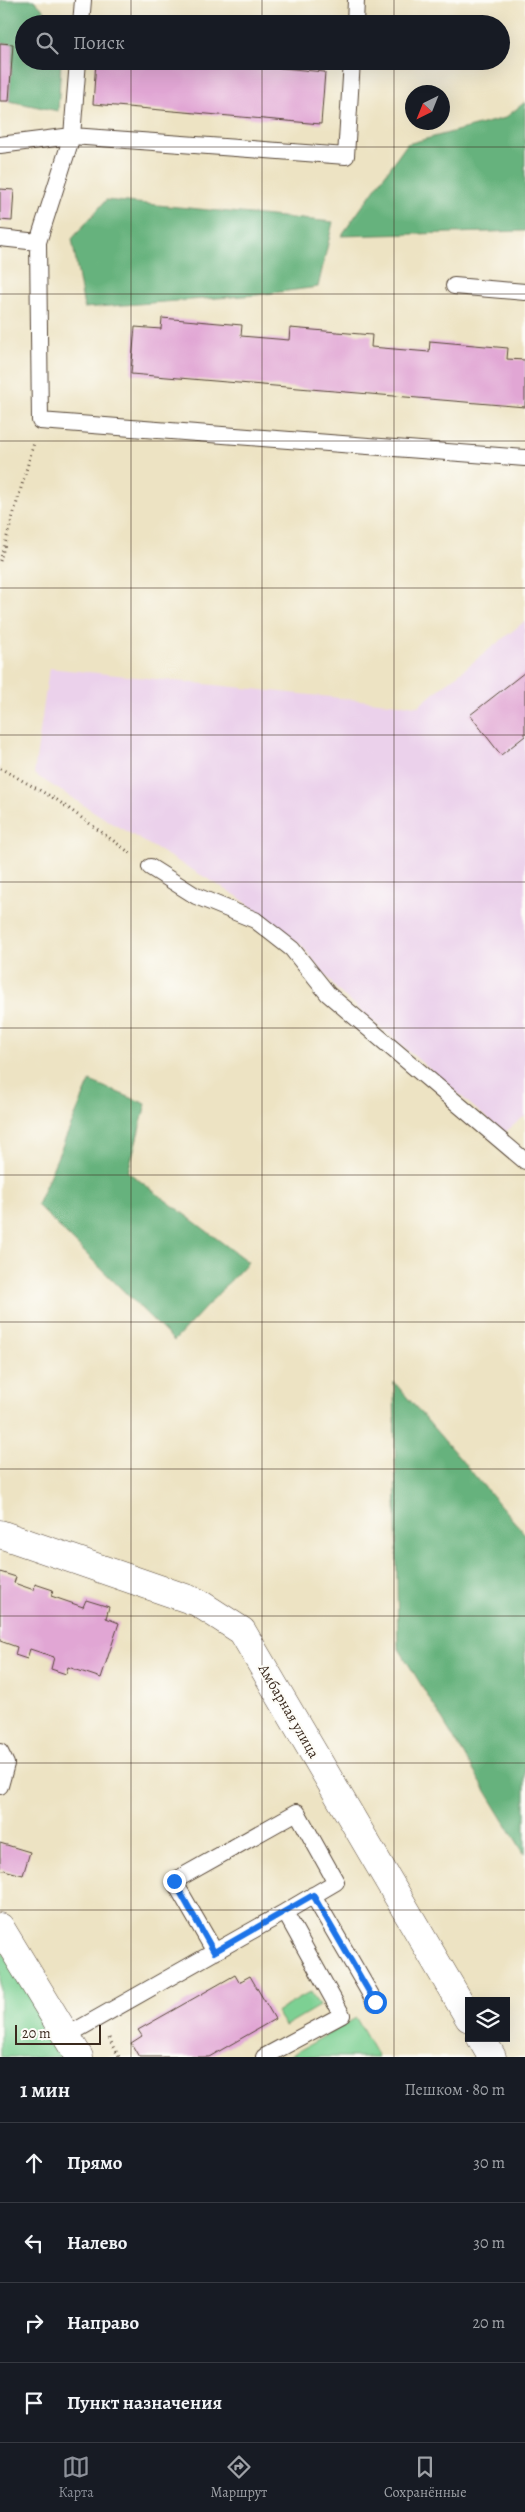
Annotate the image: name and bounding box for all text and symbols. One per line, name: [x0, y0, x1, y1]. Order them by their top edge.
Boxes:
search box: [15, 15, 510, 70]
icon: search: [33, 29, 61, 57]
text: Поиск: [73, 30, 125, 56]
north arrow: [405, 85, 450, 130]
street label: Амбарная улица: [253, 1660, 324, 1762]
route end: [163, 1870, 186, 1893]
route start: [364, 1991, 387, 2014]
map controls: [465, 1997, 510, 2042]
button: layers: [465, 1997, 510, 2042]
scale bar: [15, 2022, 101, 2045]
text: 20 m: [22, 2024, 51, 2043]
text: 1 мин: [20, 2076, 70, 2104]
text: Пешком · 80 m: [405, 2079, 505, 2101]
icon: ahead: [20, 2149, 48, 2177]
text: Прямо: [67, 2150, 122, 2176]
text: 30 m: [473, 2152, 505, 2174]
icon: left: [20, 2229, 48, 2257]
text: Налево: [67, 2230, 127, 2256]
text: 30 m: [473, 2232, 505, 2254]
icon: right: [20, 2309, 48, 2337]
text: Направо: [67, 2310, 139, 2336]
text: 20 m: [472, 2312, 505, 2334]
icon: arrive: [20, 2389, 48, 2417]
text: Пункт назначения: [67, 2390, 222, 2416]
tab: Карта: [58, 2453, 94, 2502]
tab: Маршрут: [211, 2453, 267, 2502]
tab: Сохранённые: [384, 2453, 467, 2502]

